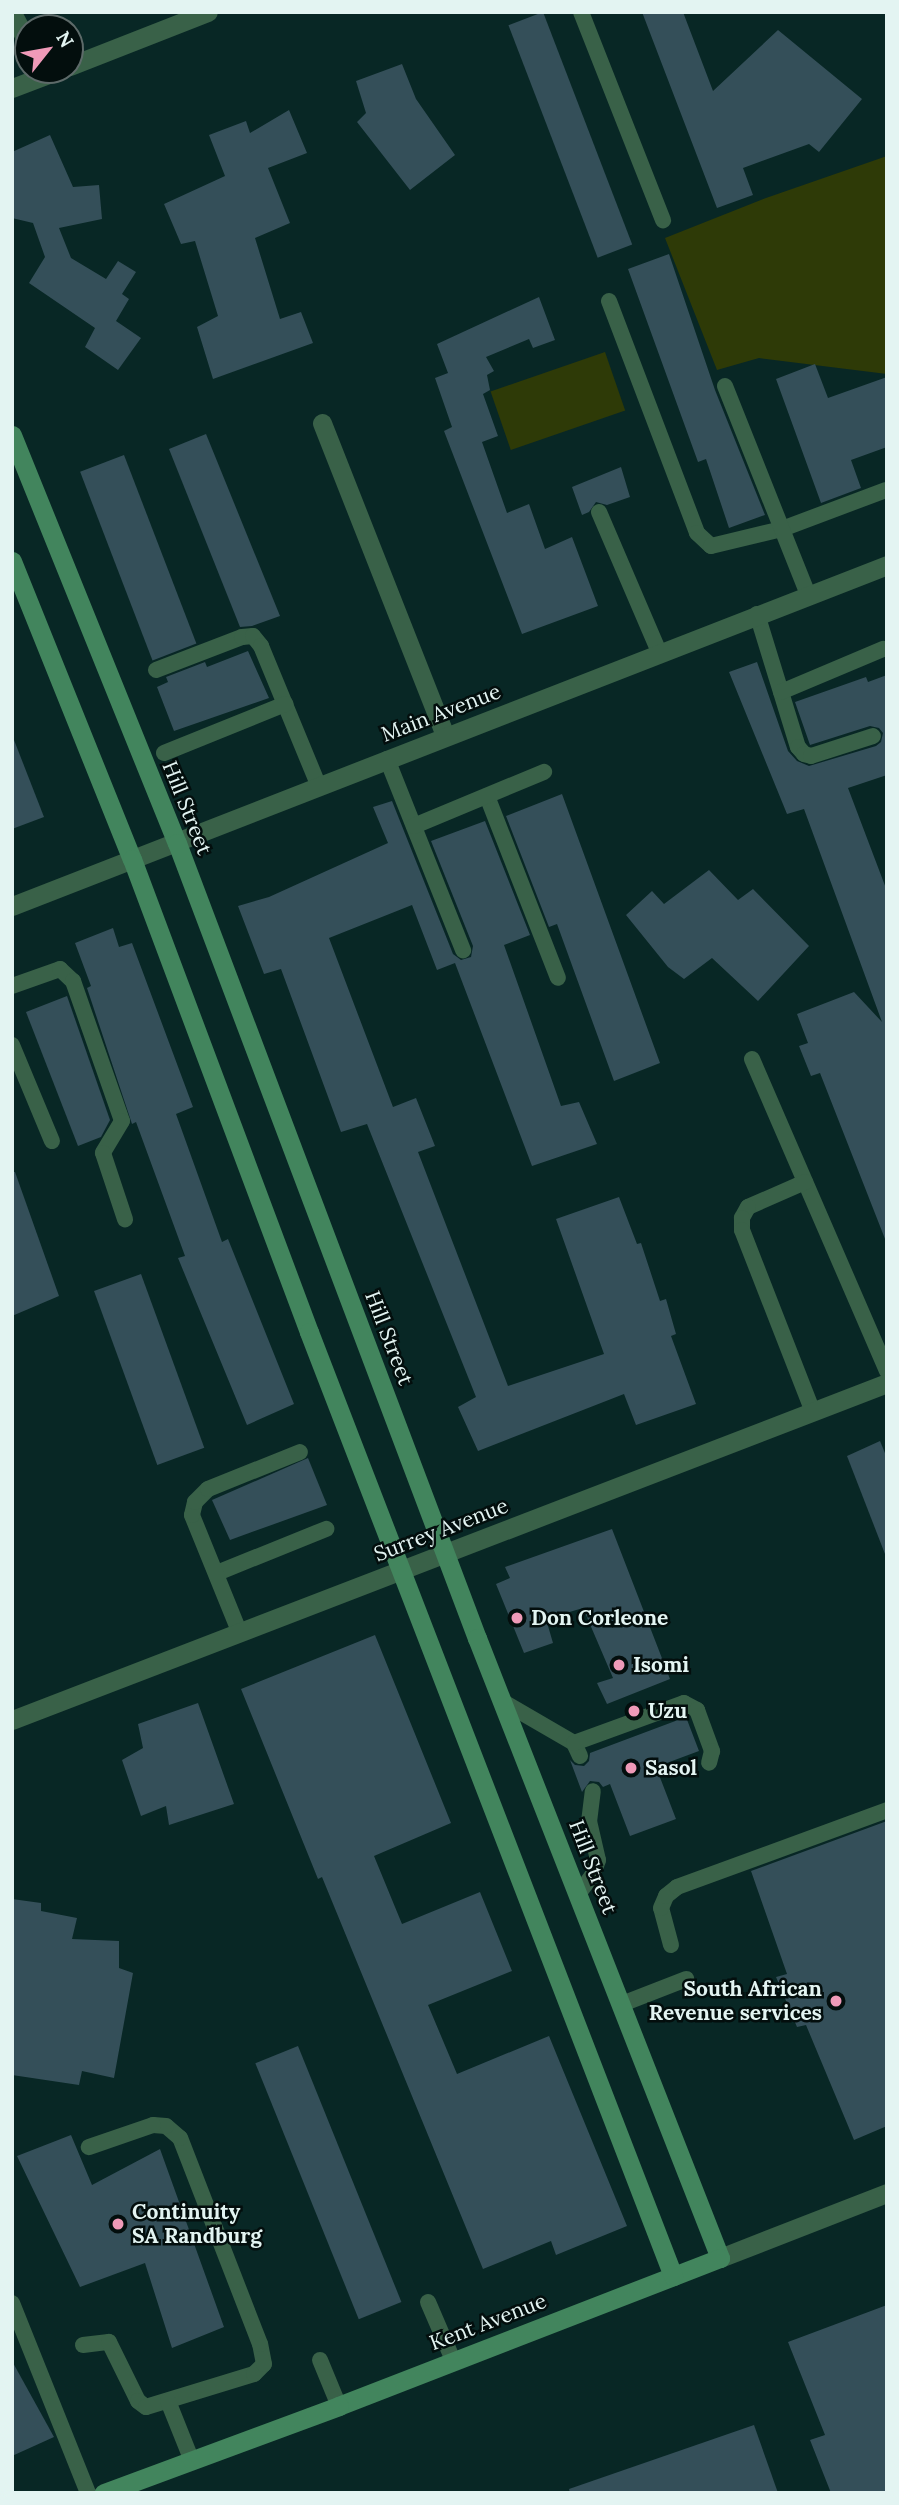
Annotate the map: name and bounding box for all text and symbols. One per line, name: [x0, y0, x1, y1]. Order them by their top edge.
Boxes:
north arrow: [14, 14, 84, 84]
text: N: [51, 27, 79, 52]
street label: Main Avenue: [378, 679, 504, 747]
street label: Hill Street: [157, 758, 217, 858]
street label: Hill Street: [360, 1287, 418, 1389]
street label: Surrey Avenue: [370, 1493, 512, 1567]
place label: Don Corleone: [531, 1605, 668, 1631]
marker: Don Corleone: [509, 1610, 525, 1626]
place label: Isomi: [633, 1652, 689, 1678]
marker: Isomi: [611, 1657, 627, 1673]
place label: Uzu: [648, 1698, 687, 1724]
marker: Uzu: [626, 1703, 642, 1719]
place label: Sasol: [645, 1755, 697, 1781]
marker: Sasol: [623, 1760, 639, 1776]
street label: Hill Street: [564, 1816, 622, 1918]
place label: South African Revenue services: [649, 1976, 822, 2026]
marker: South African Revenue services: [828, 1993, 844, 2009]
place label: Continuity SA Randburg: [132, 2199, 262, 2249]
marker: Continuity SA Randburg: [110, 2216, 126, 2232]
street label: Kent Avenue: [426, 2288, 550, 2356]

